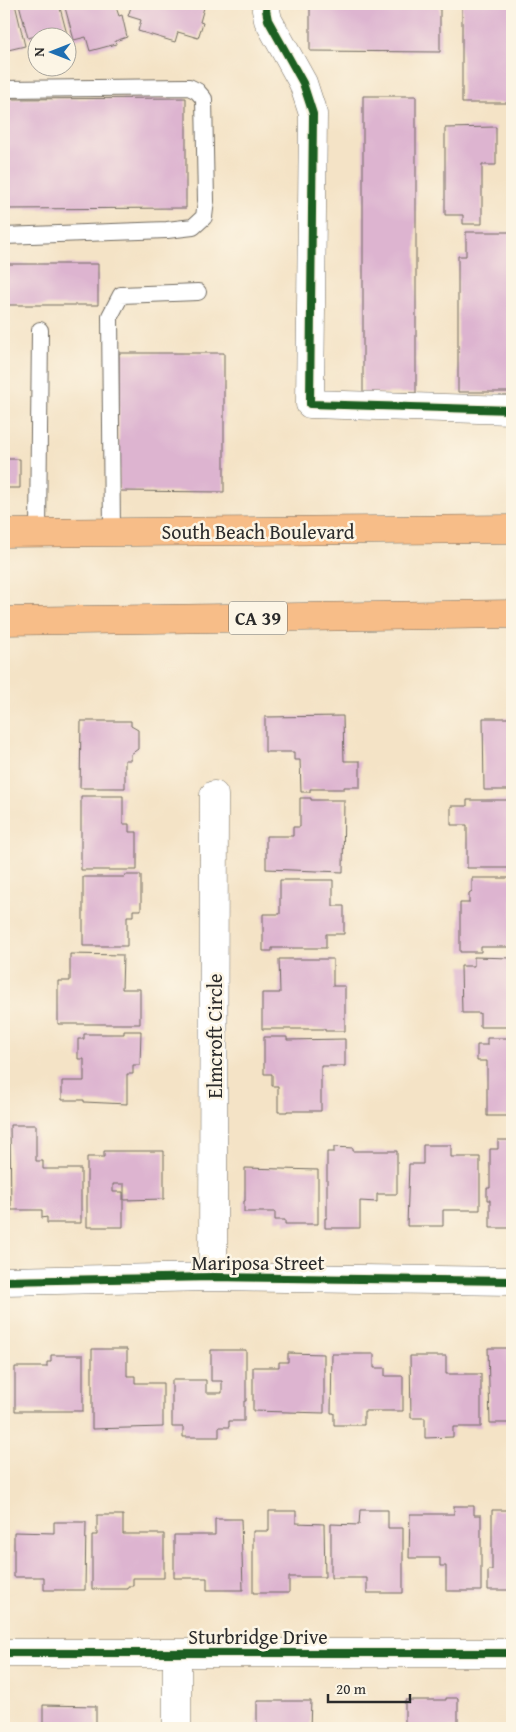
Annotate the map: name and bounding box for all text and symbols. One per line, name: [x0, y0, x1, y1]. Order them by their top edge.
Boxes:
north arrow: [28, 28, 78, 78]
text: N: [29, 47, 49, 57]
street label: South Beach Boulevard: [162, 517, 355, 546]
road number: CA 39: [229, 602, 287, 634]
street label: Elmcroft Circle: [200, 974, 229, 1098]
street label: Mariposa Street: [191, 1248, 325, 1277]
street label: Sturbridge Drive: [188, 1622, 328, 1651]
scale bar: [328, 1672, 411, 1704]
text: 20 m: [336, 1678, 367, 1699]

